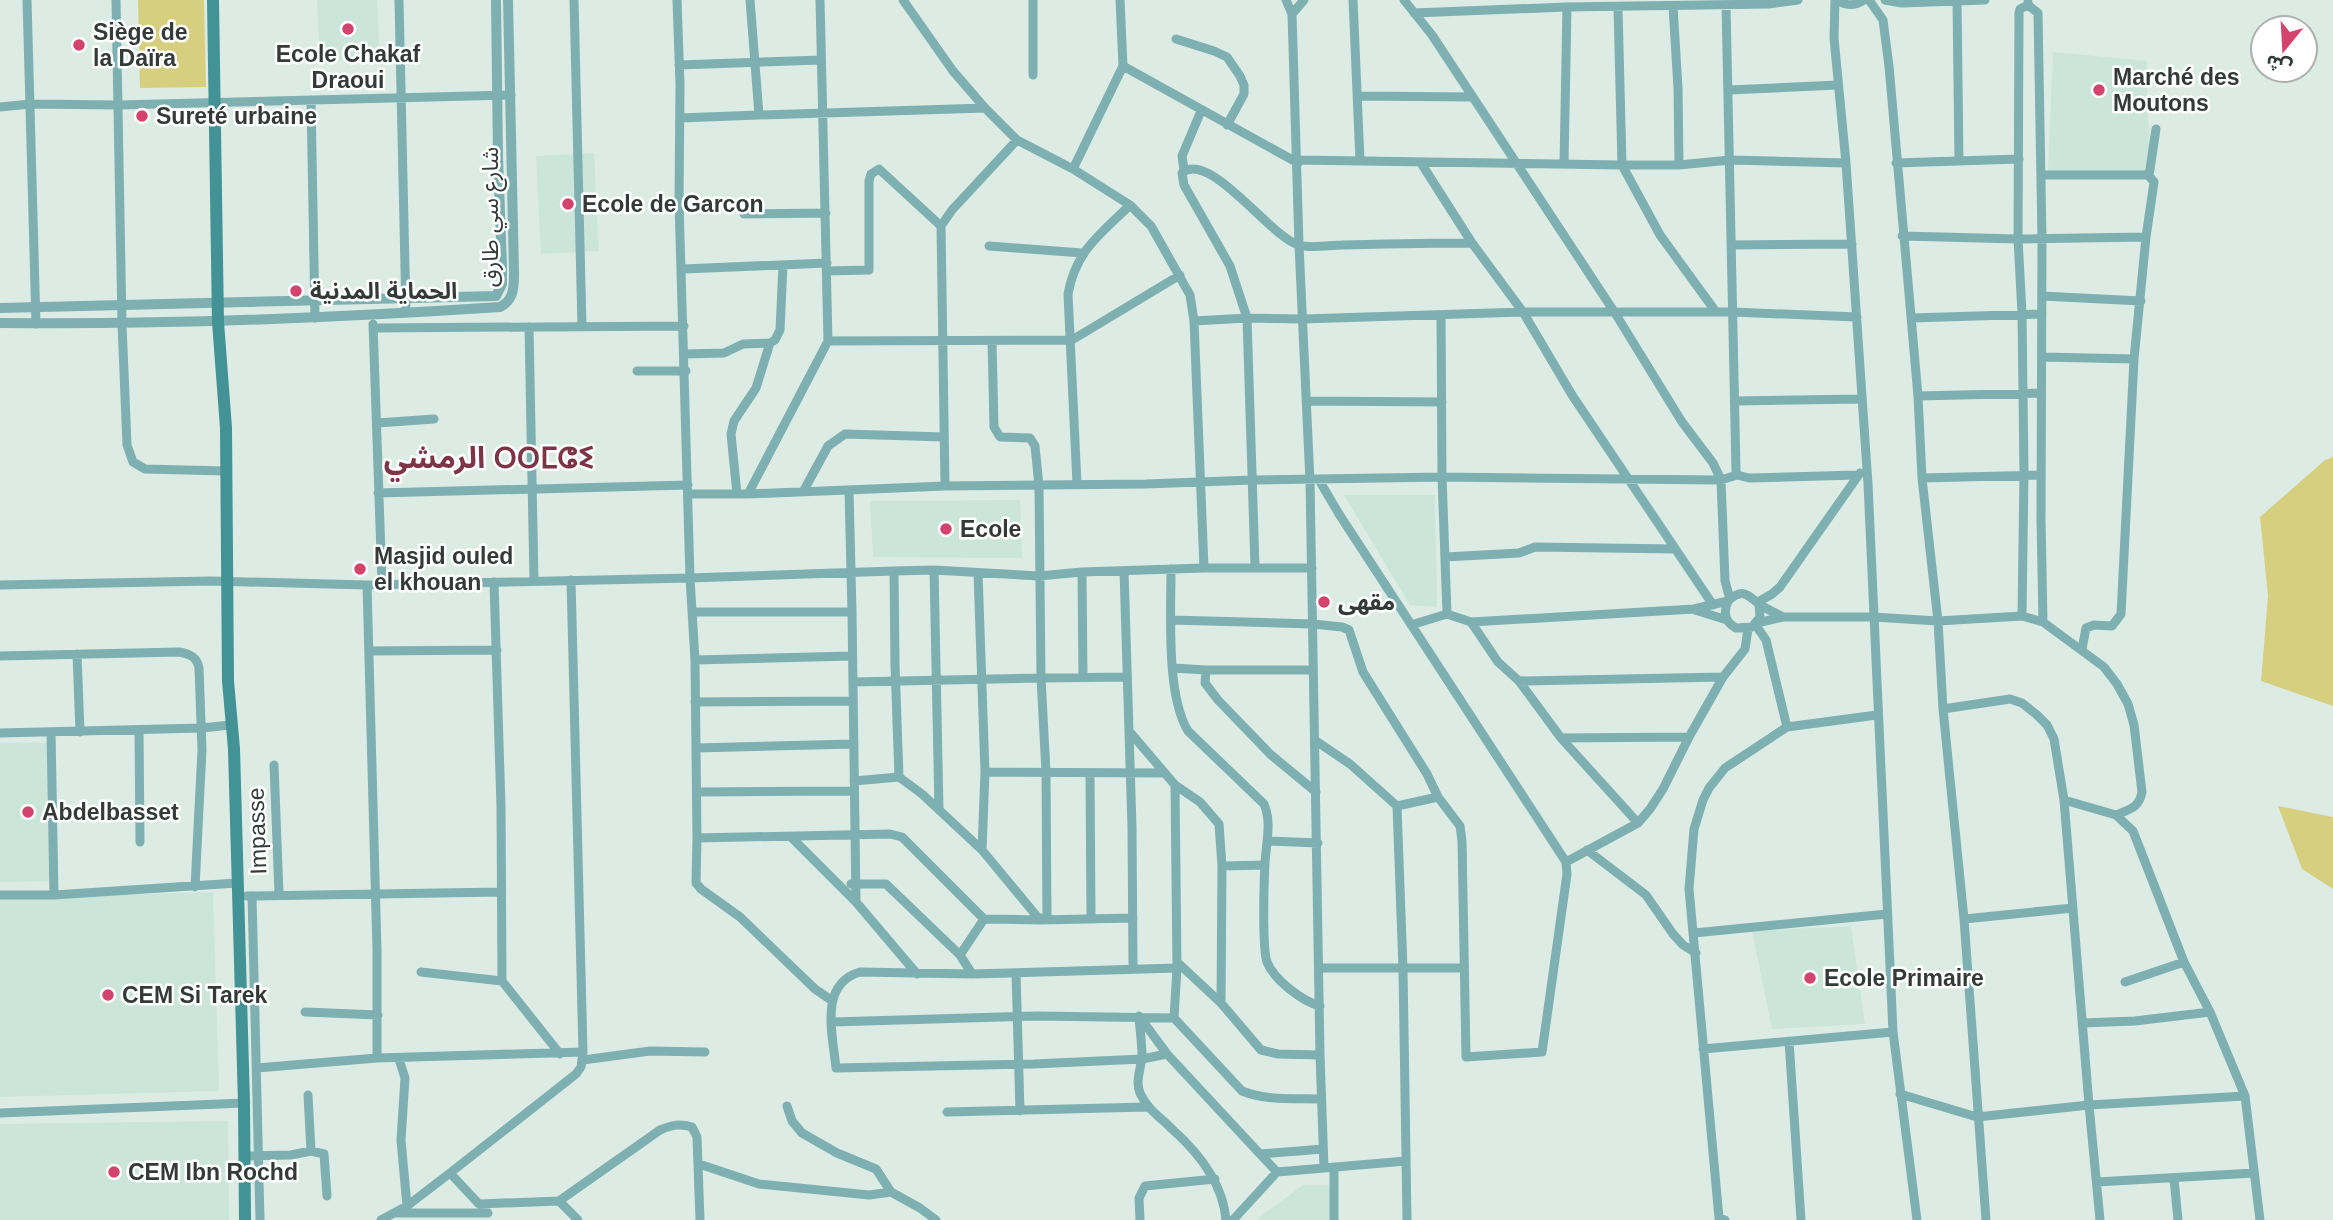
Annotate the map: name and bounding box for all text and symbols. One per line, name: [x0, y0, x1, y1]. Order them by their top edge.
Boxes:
north arrow: [2249, 14, 2319, 84]
place label: Siège de la Daïra: [93, 19, 188, 71]
marker: Ecole Chakaf Draoui: [340, 21, 356, 37]
marker: Siège de la Daïra: [71, 37, 87, 53]
place label: Ecole Chakaf Draoui: [276, 41, 421, 93]
text: ش: [2263, 51, 2295, 79]
place label: Marché des Moutons: [2113, 64, 2240, 116]
marker: Marché des Moutons: [2091, 82, 2107, 98]
place label: Sureté urbaine: [156, 103, 317, 129]
marker: Sureté urbaine: [134, 108, 150, 124]
street label: شارع سي طارق: [477, 147, 507, 287]
place label: Ecole de Garcon: [582, 191, 764, 217]
marker: Ecole de Garcon: [560, 196, 576, 212]
place label: الحماية المدنية: [310, 278, 457, 304]
marker: الحماية المدنية: [288, 283, 304, 299]
district label: الرمشي ⵔⵔⵎⵛⵉ: [384, 441, 594, 482]
place label: Ecole: [960, 516, 1021, 542]
marker: Ecole: [938, 521, 954, 537]
place label: Masjid ouled el khouan: [374, 543, 513, 595]
marker: Masjid ouled el khouan: [352, 561, 368, 577]
place label: مقهى: [1338, 589, 1395, 616]
marker: مقهى: [1316, 594, 1332, 610]
street label: Impasse: [242, 787, 272, 875]
place label: Abdelbasset: [42, 799, 179, 825]
marker: Abdelbasset: [20, 804, 36, 820]
place label: Ecole Primaire: [1824, 965, 1984, 991]
marker: Ecole Primaire: [1802, 970, 1818, 986]
place label: CEM Si Tarek: [122, 982, 267, 1008]
marker: CEM Si Tarek: [100, 987, 116, 1003]
place label: CEM Ibn Rochd: [128, 1159, 298, 1185]
marker: CEM Ibn Rochd: [106, 1164, 122, 1180]

